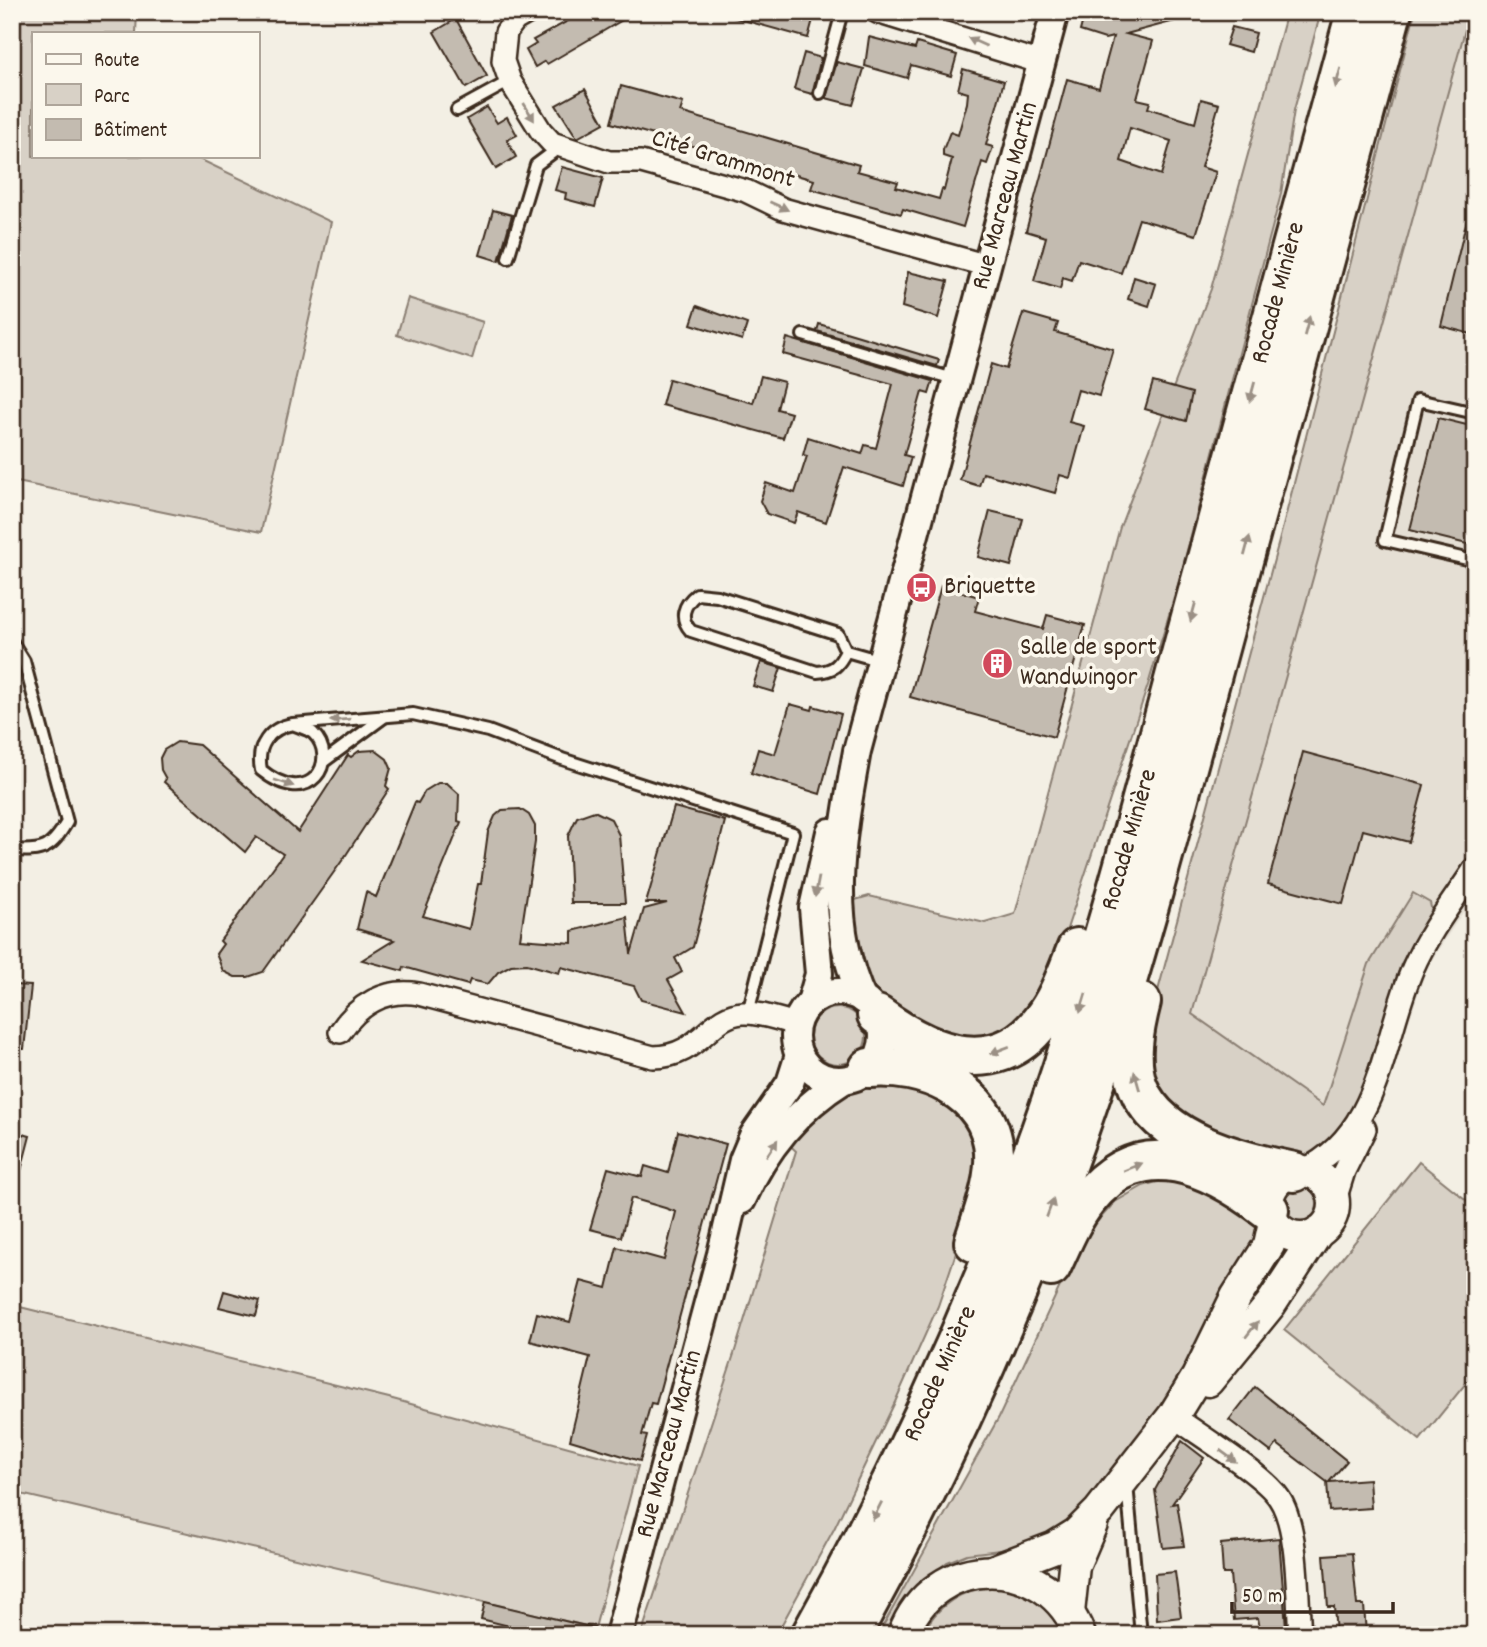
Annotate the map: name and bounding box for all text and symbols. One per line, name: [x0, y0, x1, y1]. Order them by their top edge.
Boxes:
legend: [32, 32, 259, 158]
one-way arrow: [966, 37, 987, 48]
text: Route: [94, 47, 140, 77]
one-way arrow: [1332, 68, 1342, 89]
text: Parc: [94, 83, 130, 113]
street label: Rue Marceau Martin: [963, 98, 1049, 294]
one-way arrow: [522, 102, 535, 121]
text: Bâtiment: [94, 117, 167, 147]
street label: Cité Grammont: [647, 121, 800, 199]
one-way arrow: [769, 200, 789, 212]
street label: Rocade Minière: [1242, 218, 1316, 368]
one-way arrow: [1302, 315, 1313, 337]
one-way arrow: [1246, 381, 1257, 403]
one-way arrow: [1243, 535, 1253, 556]
place label: Briquette: [944, 569, 1036, 606]
bus stop icon: Briquette: [904, 570, 938, 604]
one-way arrow: [1187, 601, 1198, 623]
place label: Salle de sport Wandwingor: [1020, 630, 1157, 697]
building icon: Salle de sport Wandwingor: [980, 646, 1014, 680]
one-way arrow: [329, 715, 351, 726]
street label: Rocade Minière: [1092, 765, 1168, 915]
one-way arrow: [273, 778, 294, 789]
one-way arrow: [811, 876, 822, 898]
one-way arrow: [1077, 992, 1087, 1013]
one-way arrow: [990, 1044, 1011, 1055]
one-way arrow: [1132, 1070, 1142, 1091]
one-way arrow: [765, 1139, 778, 1158]
one-way arrow: [1123, 1161, 1144, 1172]
one-way arrow: [1045, 1197, 1056, 1218]
street label: Rocade Minière: [895, 1300, 987, 1448]
one-way arrow: [1244, 1320, 1259, 1338]
street label: Rue Marceau Martin: [627, 1346, 713, 1542]
one-way arrow: [1219, 1449, 1237, 1463]
one-way arrow: [871, 1501, 883, 1521]
scale bar: [1232, 1570, 1392, 1614]
text: 50 m: [1242, 1583, 1282, 1613]

